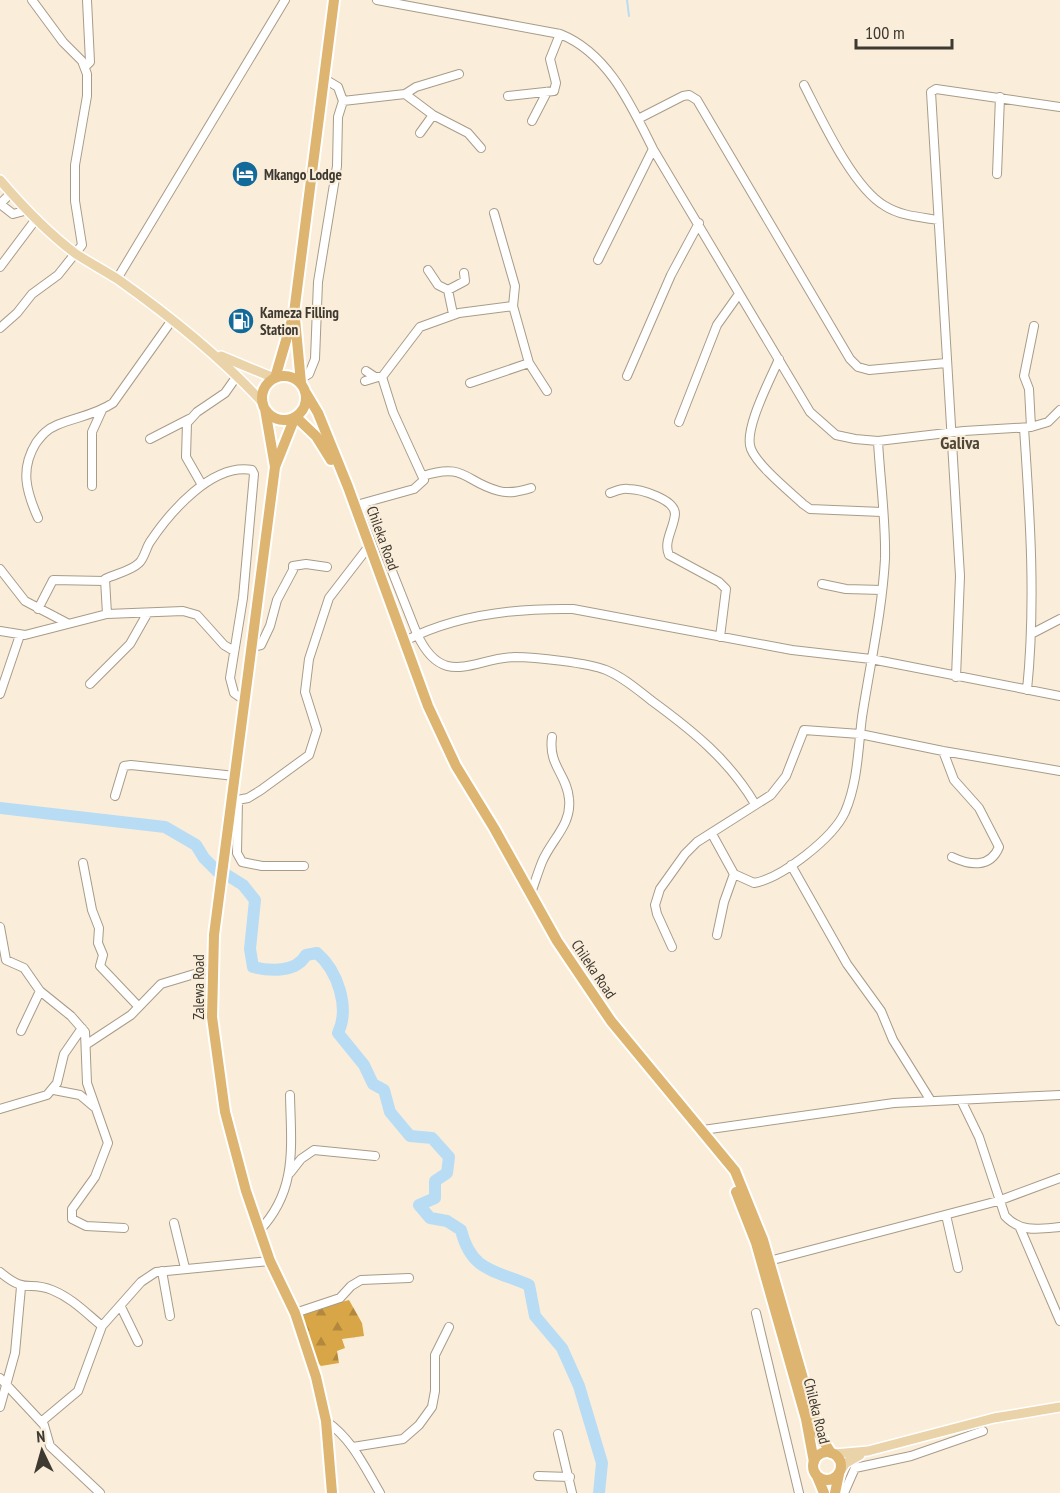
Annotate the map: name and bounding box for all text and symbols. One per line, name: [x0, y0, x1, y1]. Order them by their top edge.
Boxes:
scale bar: [856, 12, 952, 50]
text: 100 m: [865, 21, 905, 44]
hotel icon: Mkango Lodge: [230, 159, 260, 189]
place label: Mkango Lodge: [264, 165, 342, 184]
place label: Kameza Filling Station: [260, 303, 339, 339]
fuel station icon: Kameza Filling Station: [226, 306, 256, 336]
district label: Galiva: [940, 431, 980, 454]
street label: Chileka Road: [363, 503, 403, 573]
street label: Chileka Road: [567, 936, 621, 1002]
street label: Zalewa Road: [189, 954, 208, 1020]
street label: Chileka Road: [800, 1376, 834, 1446]
north arrow: [12, 1421, 72, 1481]
text: N: [36, 1426, 46, 1446]

